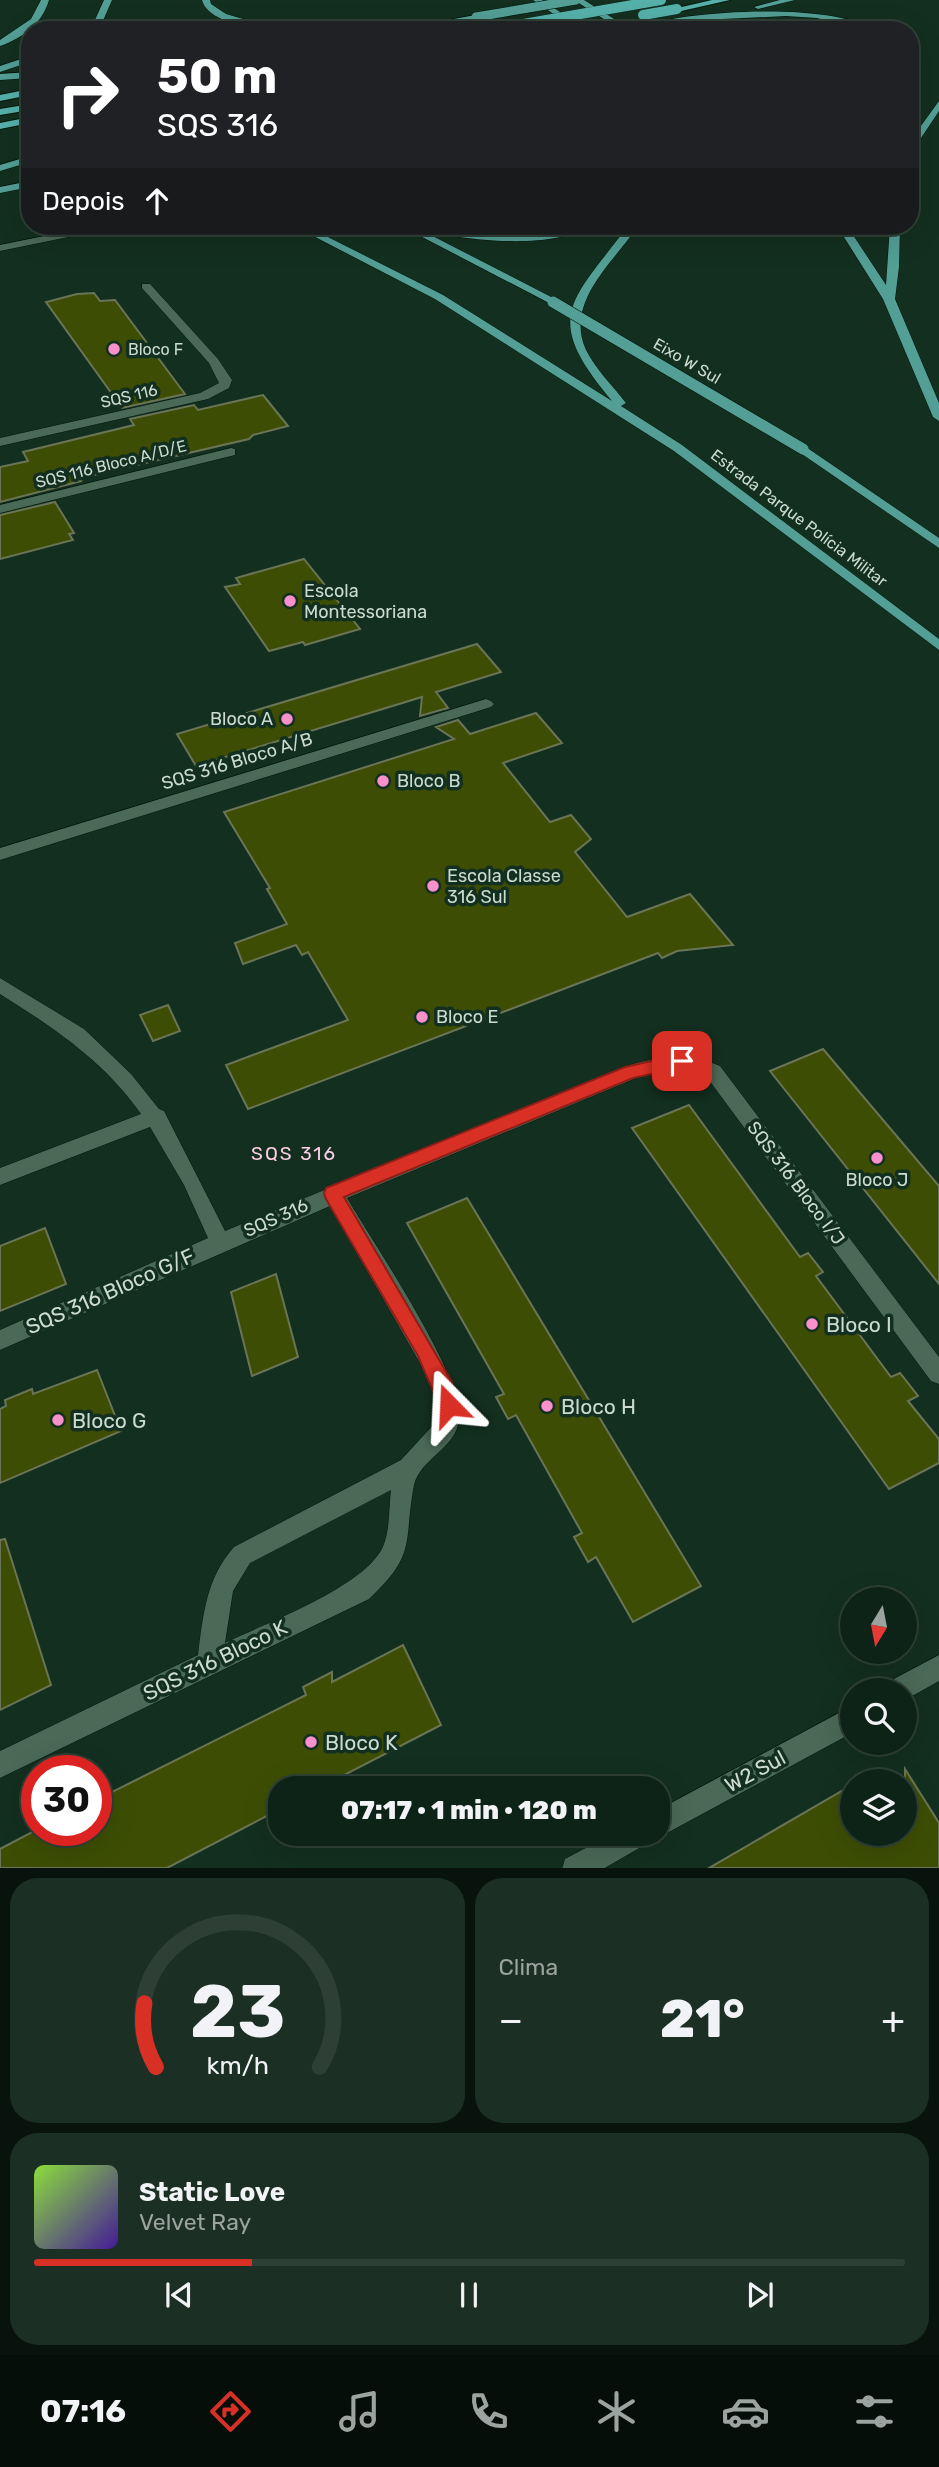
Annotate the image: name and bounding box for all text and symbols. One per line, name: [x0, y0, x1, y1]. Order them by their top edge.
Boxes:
text: 50 m: [157, 47, 277, 105]
icon: right: [42, 49, 133, 140]
text: SQS 316: [157, 106, 278, 144]
icon: ahead: [138, 182, 176, 220]
text: Depois: [42, 186, 124, 217]
street label: Eixo W Sul: [650, 334, 724, 388]
place label: Bloco F: [128, 340, 183, 359]
marker: Bloco F: [106, 341, 122, 357]
street label: SQS 116: [99, 380, 160, 412]
street label: SQS 116 Bloco A/D/E: [34, 436, 188, 492]
street label: Estrada Parque Polícia Militar: [707, 445, 891, 591]
place label: Escola Montessoriana: [304, 580, 427, 623]
marker: Escola Montessoriana: [282, 593, 298, 609]
place label: Bloco A: [210, 708, 273, 730]
marker: Bloco A: [279, 711, 295, 727]
street label: SQS 316 Bloco A/B: [159, 728, 315, 794]
place label: Bloco B: [397, 770, 460, 792]
marker: Bloco B: [375, 773, 391, 789]
place label: Escola Classe 316 Sul: [447, 865, 561, 908]
marker: Escola Classe 316 Sul: [425, 878, 441, 894]
place label: Bloco E: [436, 1006, 498, 1028]
marker: Bloco E: [414, 1009, 430, 1025]
pin: [652, 1031, 712, 1091]
icon: arrive: [663, 1042, 701, 1080]
street label: SQS 316 Bloco I/J: [742, 1117, 850, 1249]
district label: SQS 316: [251, 1142, 337, 1165]
marker: Bloco J: [869, 1150, 885, 1166]
place label: Bloco J: [846, 1169, 908, 1191]
street label: SQS 316: [240, 1194, 312, 1242]
street label: SQS 316 Bloco G/F: [22, 1243, 198, 1339]
place label: Bloco I: [826, 1312, 892, 1337]
marker: Bloco I: [804, 1316, 820, 1332]
position arrow: [412, 1368, 486, 1442]
place label: Bloco H: [561, 1394, 636, 1419]
marker: Bloco H: [539, 1398, 555, 1414]
place label: Bloco G: [72, 1408, 146, 1433]
marker: Bloco G: [50, 1412, 66, 1428]
north arrow: [840, 1587, 917, 1664]
map controls: [840, 1587, 917, 1846]
street label: SQS 316 Bloco K: [139, 1614, 291, 1706]
button: search: [840, 1678, 917, 1755]
place label: Bloco K: [325, 1730, 398, 1755]
marker: Bloco K: [303, 1734, 319, 1750]
street label: W2 Sul: [720, 1745, 790, 1797]
speed limit sign: 30: [21, 1755, 112, 1846]
button: layers: [840, 1769, 917, 1846]
text: 07:17 · 1 min · 120 m: [341, 1795, 597, 1826]
text: Clima: [499, 1953, 558, 1981]
text: 23: [190, 1969, 285, 2055]
text: 21°: [660, 1988, 744, 2050]
text: −: [499, 1997, 523, 2043]
text: +: [881, 1997, 905, 2043]
text: km/h: [206, 2050, 268, 2079]
text: Static Love: [139, 2177, 285, 2208]
text: Velvet Ray: [139, 2208, 251, 2236]
icon: previous: [160, 2276, 198, 2314]
icon: pause: [450, 2276, 488, 2314]
icon: next: [741, 2276, 779, 2314]
icon: directions: [206, 2387, 255, 2436]
icon: music: [335, 2387, 384, 2436]
icon: phone: [464, 2387, 513, 2436]
icon: climate: [592, 2387, 641, 2436]
icon: car: [721, 2387, 770, 2436]
icon: filters: [850, 2387, 899, 2436]
text: 07:16: [40, 2392, 126, 2430]

